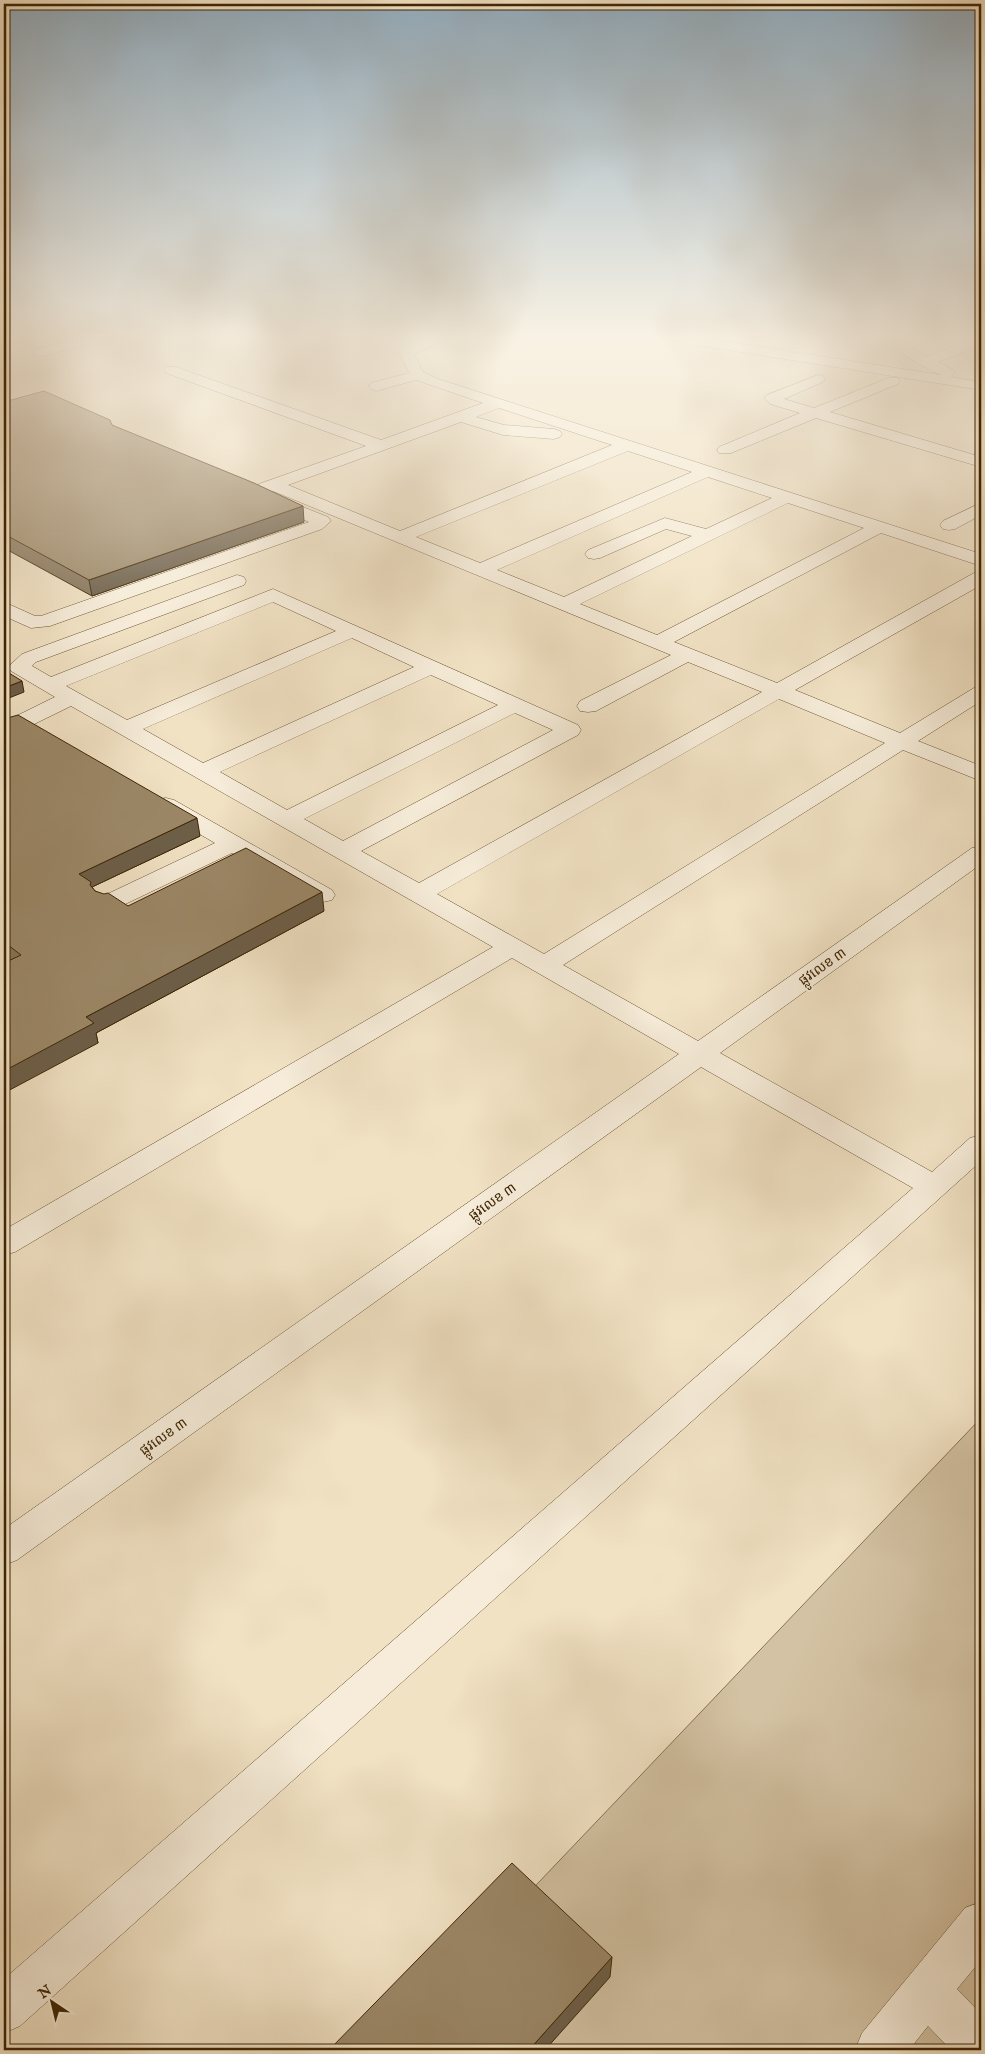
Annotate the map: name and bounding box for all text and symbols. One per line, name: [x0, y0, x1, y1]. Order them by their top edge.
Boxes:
street label: ផ្លូវលេខ ៣: [795, 944, 851, 992]
street label: ផ្លូវលេខ ៣: [465, 1179, 521, 1227]
street label: ផ្លូវលេខ ៣: [136, 1414, 192, 1462]
north arrow: [28, 1976, 78, 2026]
text: N: [34, 1981, 55, 2004]

